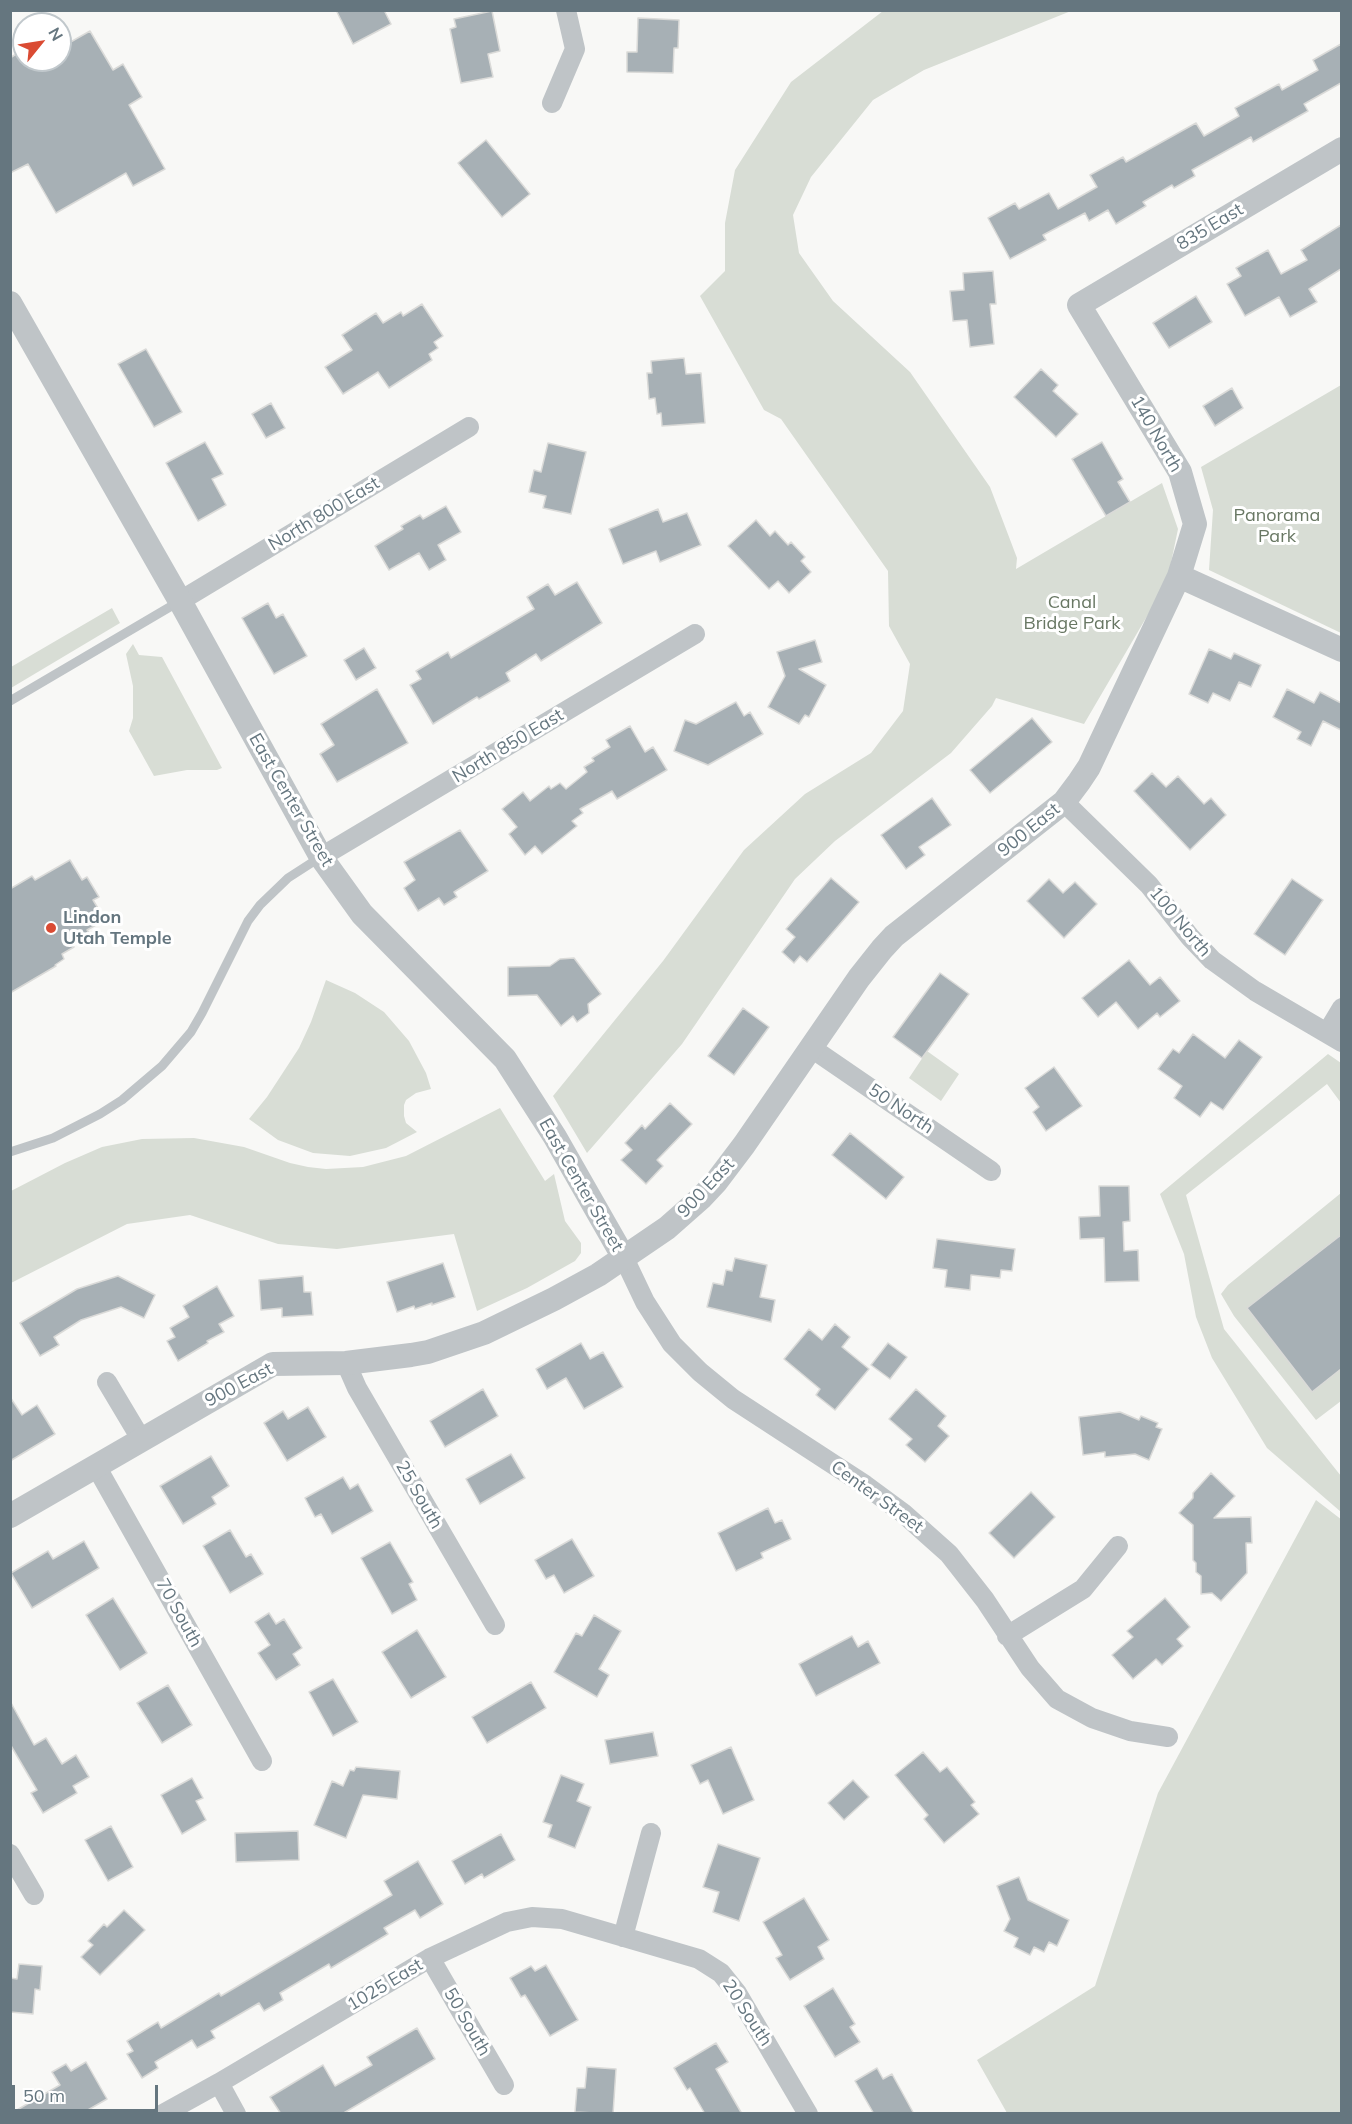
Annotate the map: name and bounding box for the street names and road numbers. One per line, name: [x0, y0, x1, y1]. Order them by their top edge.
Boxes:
street label: 835 East: [1173, 199, 1247, 255]
street label: 140 North: [1125, 392, 1187, 476]
street label: North 800 East: [265, 472, 383, 556]
street label: North 850 East: [449, 704, 567, 788]
street label: East Center Street: [244, 730, 338, 870]
street label: 900 East: [994, 798, 1064, 862]
street label: 100 North: [1145, 883, 1215, 961]
street label: 50 North: [864, 1079, 938, 1139]
street label: East Center Street: [534, 1115, 628, 1255]
street label: 900 East: [673, 1154, 739, 1222]
street label: 900 East: [201, 1358, 277, 1412]
street label: Center Street: [827, 1456, 927, 1538]
street label: 25 South: [391, 1457, 447, 1533]
street label: 70 South: [151, 1575, 207, 1651]
street label: 1025 East: [343, 1954, 427, 2016]
street label: 20 South: [718, 1976, 776, 2050]
street label: 50 South: [439, 1984, 495, 2060]

